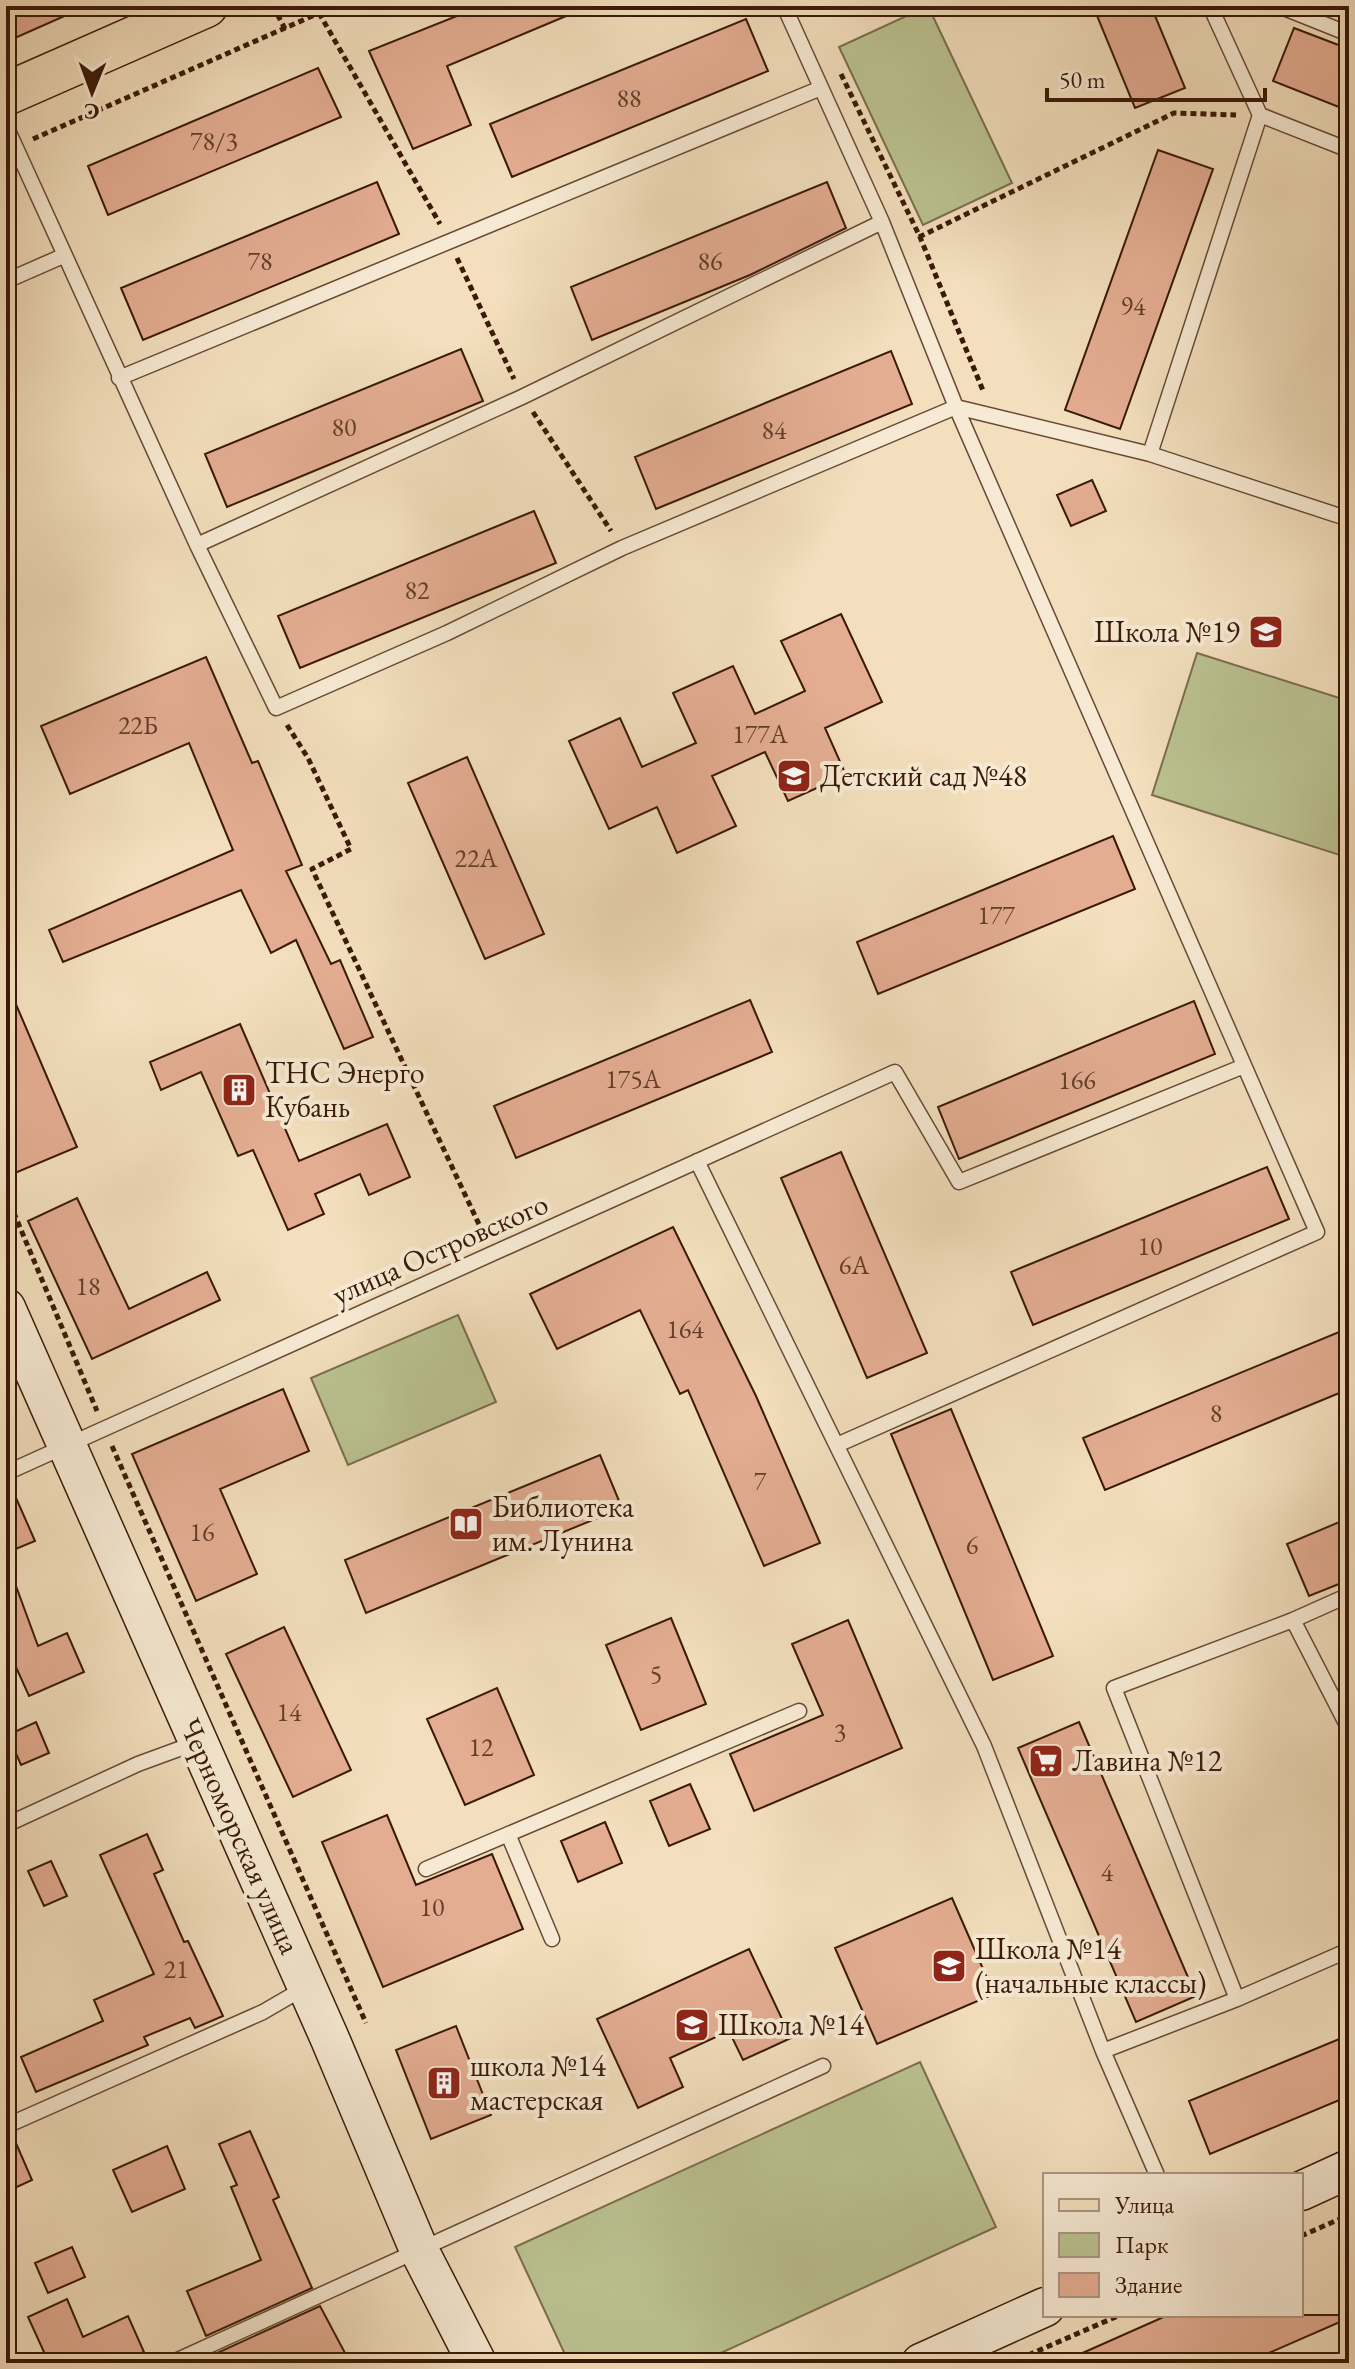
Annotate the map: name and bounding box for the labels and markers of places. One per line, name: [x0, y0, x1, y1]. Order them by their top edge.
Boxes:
place label: Школа №19: [1094, 612, 1240, 651]
school or university icon: Школа №19: [1247, 613, 1285, 651]
place label: Детский сад №48: [820, 756, 1027, 795]
school or university icon: Детский сад №48: [775, 757, 813, 795]
place label: ТНС Энерго Кубань: [265, 1053, 425, 1126]
building icon: ТНС Энерго Кубань: [220, 1071, 258, 1109]
place label: Библиотека им. Лунина: [492, 1487, 634, 1560]
library icon: Библиотека им. Лунина: [447, 1505, 485, 1543]
place label: Лавина №12: [1072, 1741, 1223, 1780]
supermarket icon: Лавина №12: [1027, 1742, 1065, 1780]
place label: Школа №14 (начальные классы): [975, 1929, 1207, 2002]
school or university icon: Школа №14 (начальные классы): [930, 1947, 968, 1985]
place label: Школа №14: [718, 2005, 865, 2044]
school or university icon: Школа №14: [673, 2006, 711, 2044]
place label: школа №14 мастерская: [470, 2046, 606, 2119]
building icon: школа №14 мастерская: [425, 2064, 463, 2102]

